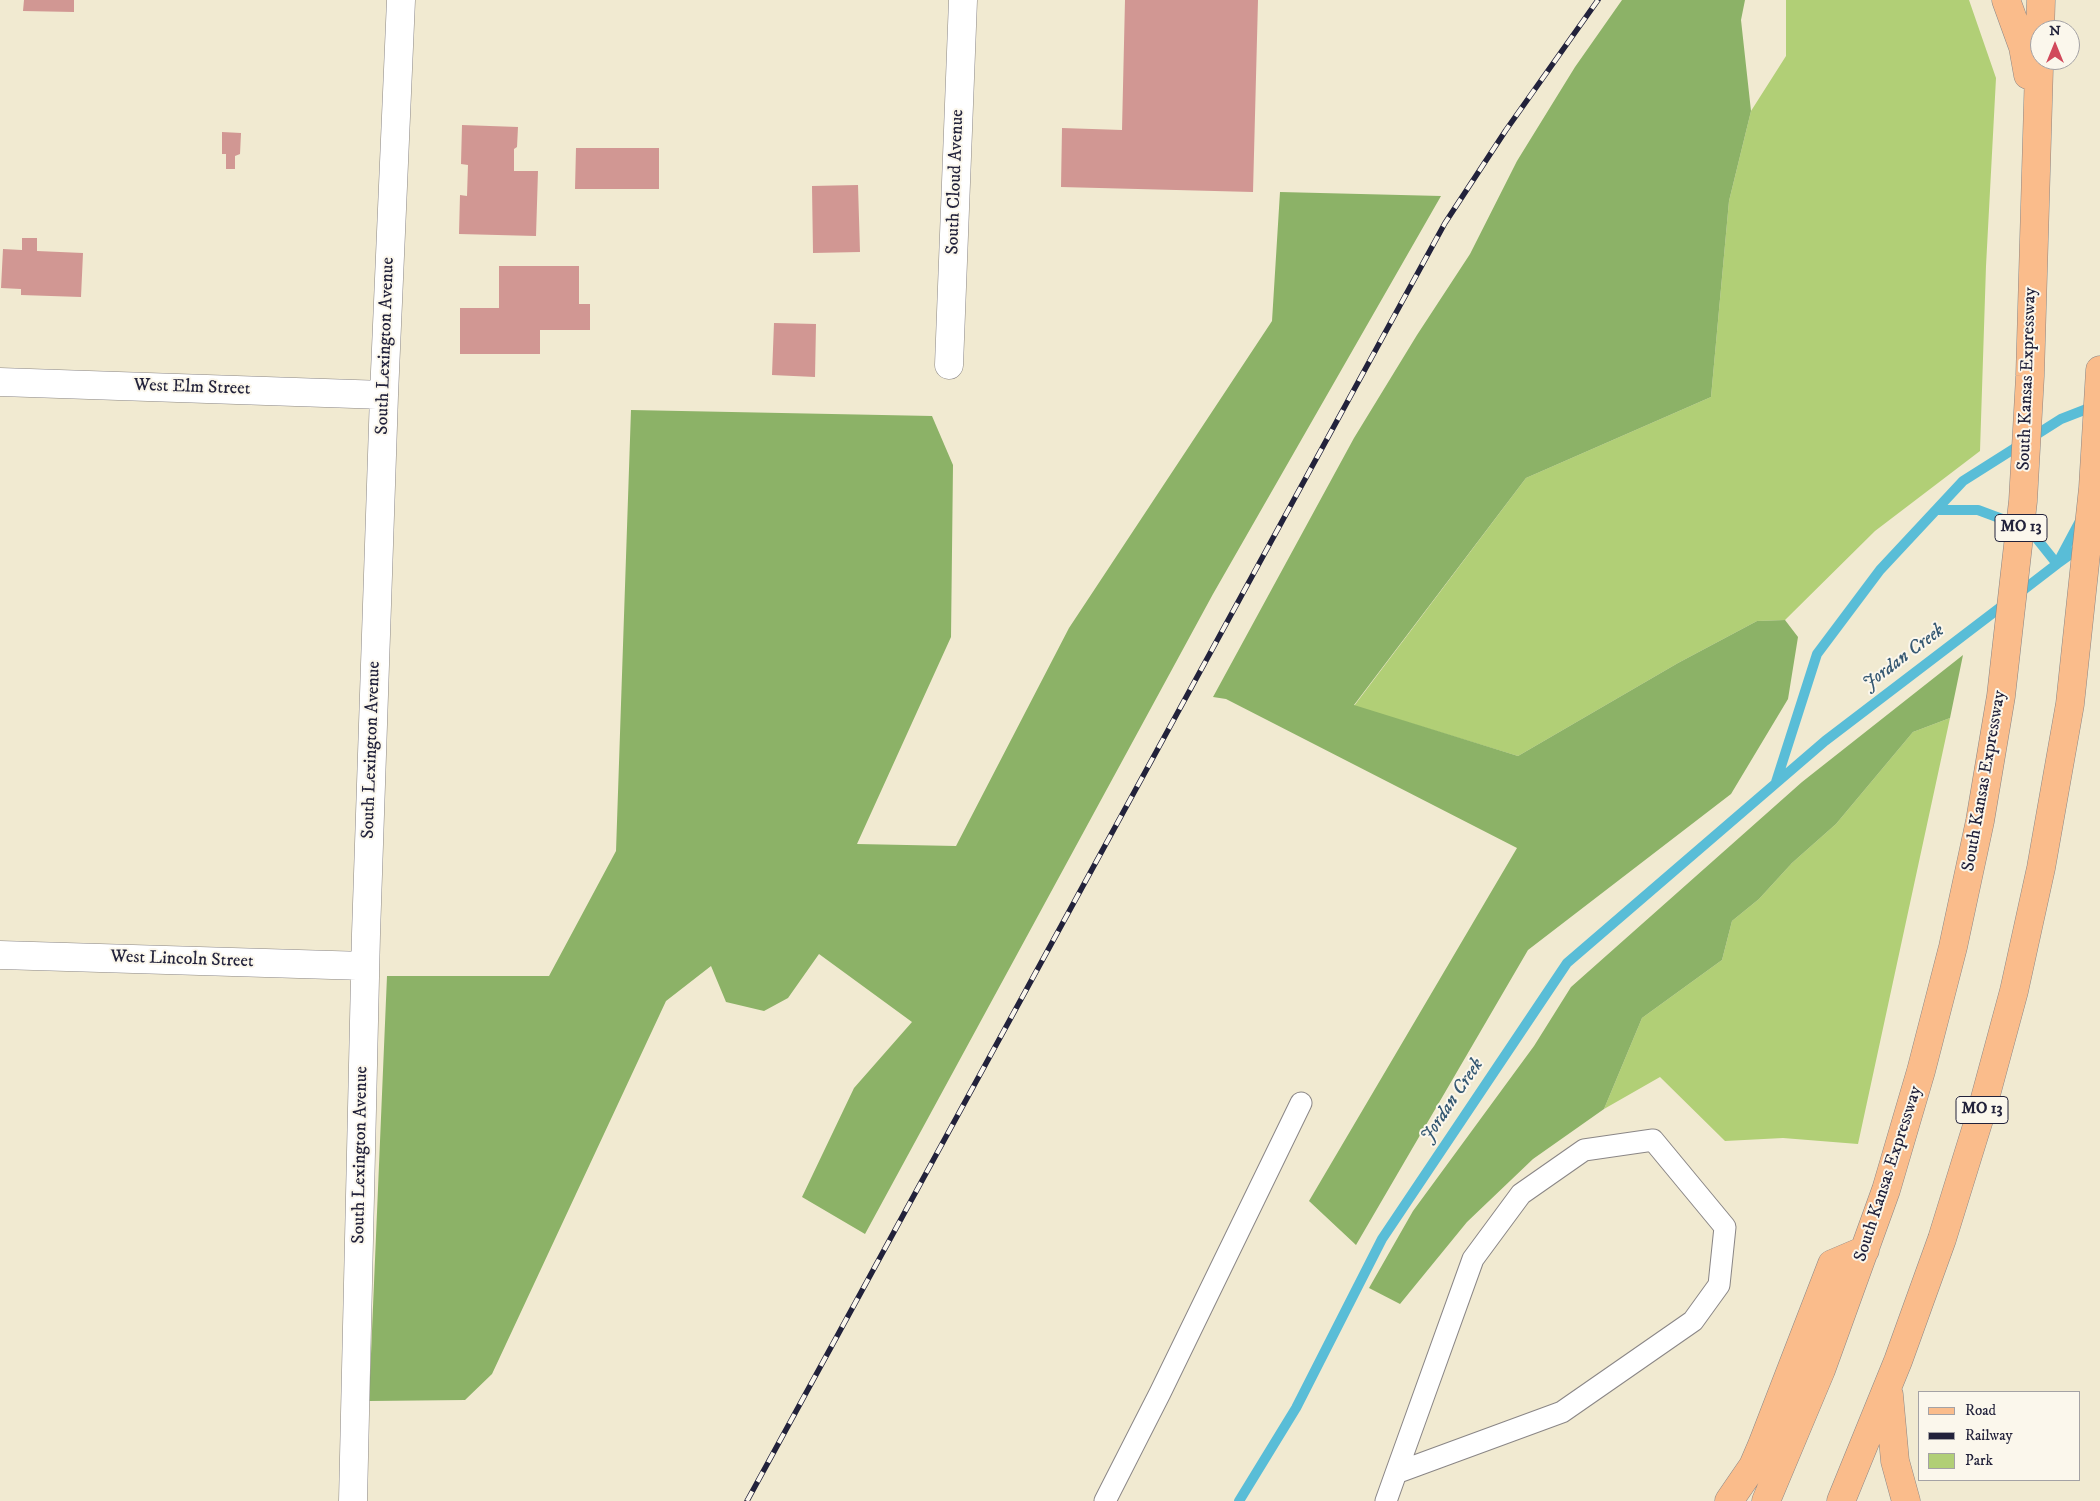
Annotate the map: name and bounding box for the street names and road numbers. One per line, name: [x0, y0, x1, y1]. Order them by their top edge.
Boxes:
street label: South Cloud Avenue: [943, 109, 969, 255]
street label: South Lexington Avenue: [372, 257, 400, 435]
street label: South Kansas Expressway: [2014, 287, 2042, 471]
street label: West Elm Street: [133, 375, 251, 401]
road number: MO 13: [1995, 514, 2047, 542]
street label: South Lexington Avenue: [358, 661, 386, 839]
street label: South Kansas Expressway: [1958, 689, 2012, 873]
street label: West Lincoln Street: [110, 947, 254, 973]
street label: South Lexington Avenue: [349, 1066, 373, 1244]
street label: South Kansas Expressway: [1850, 1083, 1928, 1265]
road number: MO 13: [1956, 1096, 2008, 1124]

